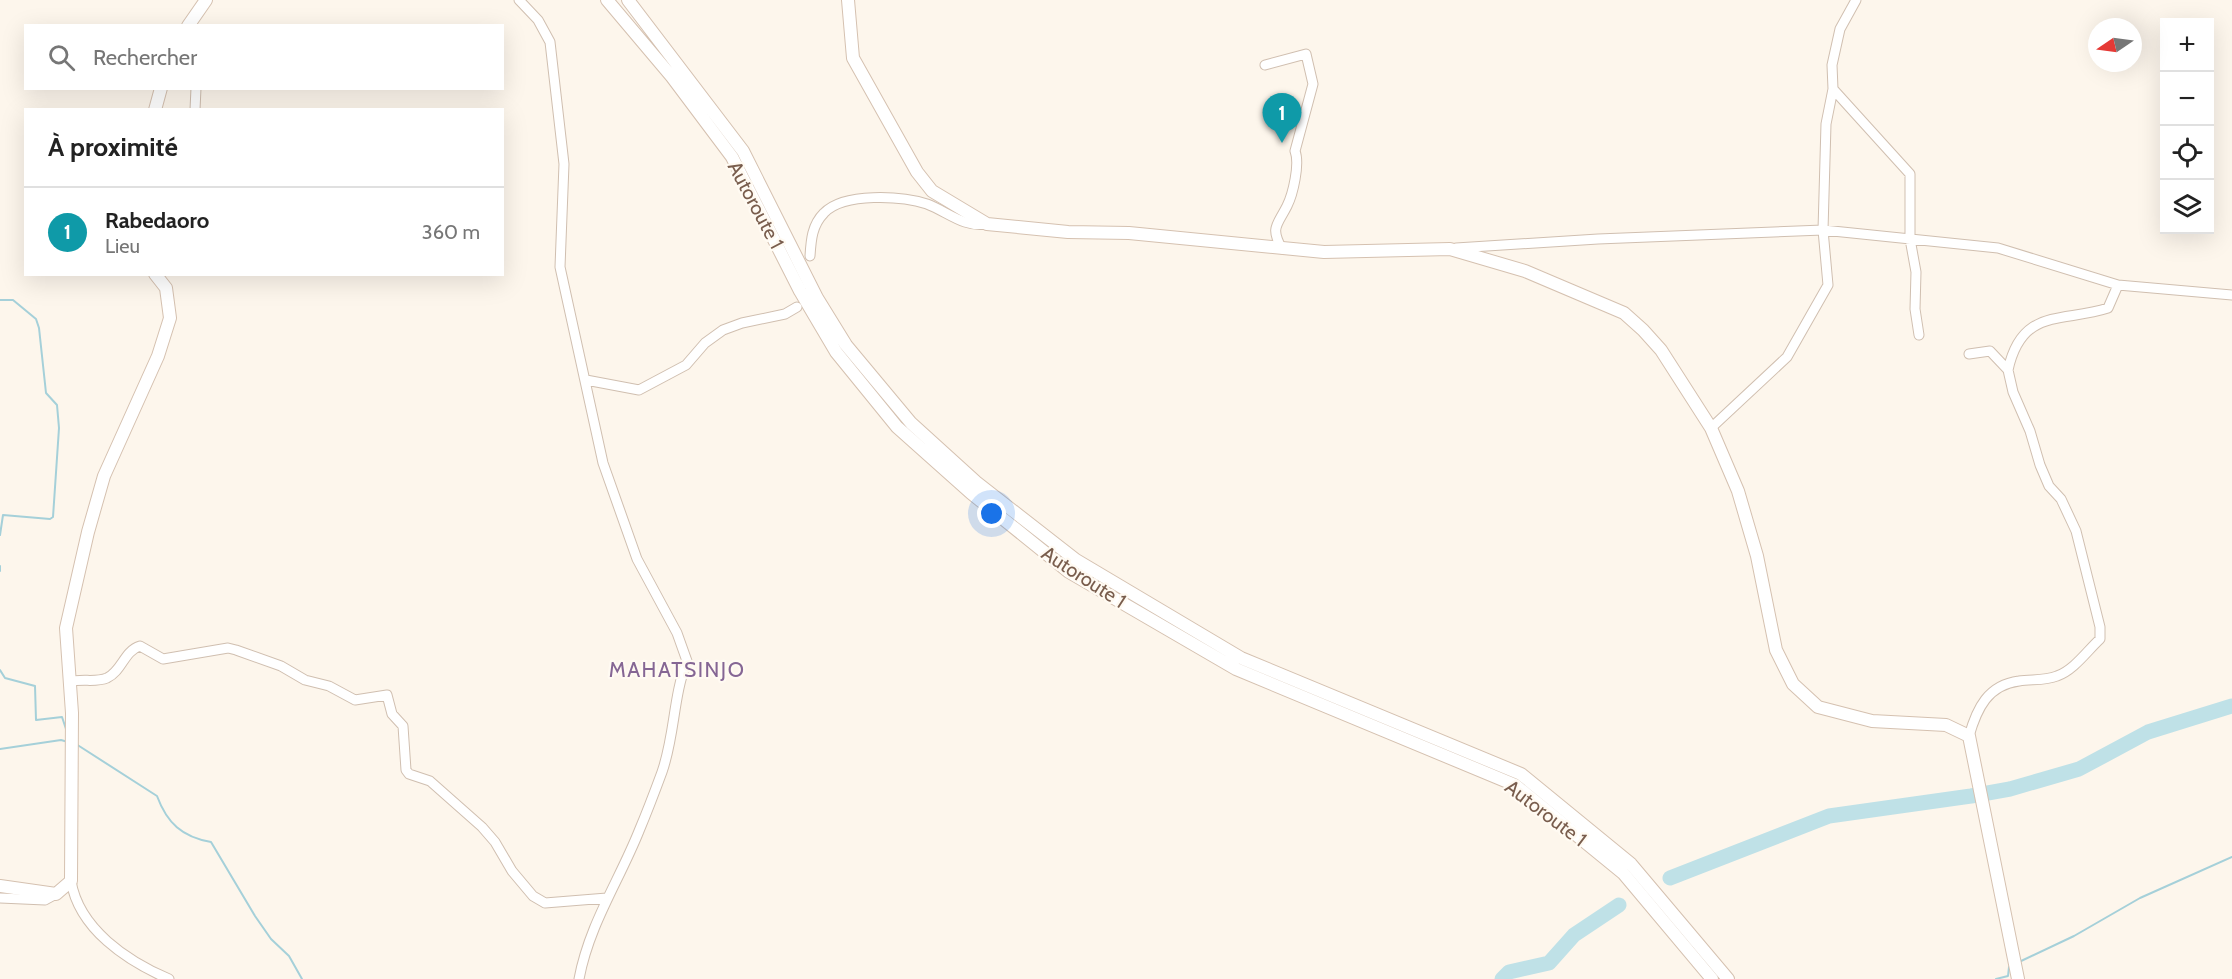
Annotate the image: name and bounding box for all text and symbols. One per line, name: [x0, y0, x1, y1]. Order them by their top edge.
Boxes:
north arrow: [2088, 18, 2142, 72]
map controls: [2160, 18, 2214, 234]
button: +: [2160, 18, 2214, 72]
search box: [24, 24, 504, 90]
icon: search: [45, 41, 78, 74]
text: Rechercher: [93, 44, 197, 71]
button: −: [2160, 72, 2214, 126]
pin: 1: [1262, 94, 1302, 143]
button: locate: [2160, 126, 2214, 180]
text: À proximité: [48, 131, 178, 163]
street label: Autoroute 1: [723, 157, 789, 253]
button: layers: [2160, 180, 2214, 234]
text: Rabedaoro: [105, 207, 209, 234]
text: 1: [64, 220, 71, 244]
text: 360 m: [422, 220, 480, 244]
text: Lieu: [105, 234, 140, 258]
your location: [977, 499, 1006, 528]
street label: Autoroute 1: [1037, 541, 1131, 613]
district label: MAHATSINJO: [609, 657, 745, 682]
street label: Autoroute 1: [1501, 775, 1591, 851]

